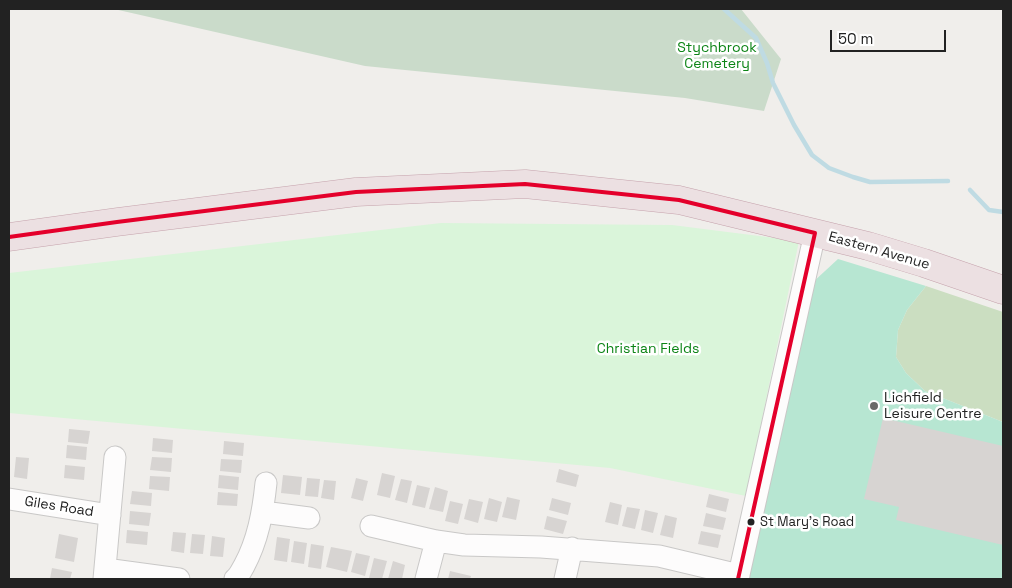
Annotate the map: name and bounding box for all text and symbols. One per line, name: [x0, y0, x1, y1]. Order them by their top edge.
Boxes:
scale bar: [832, 20, 948, 52]
text: 50 m: [838, 29, 873, 48]
park label: Stychbrook Cemetery: [677, 40, 757, 72]
street label: Eastern Avenue: [826, 229, 932, 273]
park label: Christian Fields: [597, 341, 699, 357]
place label: Lichfield Leisure Centre: [884, 390, 982, 422]
marker: Lichfield Leisure Centre: [868, 400, 880, 412]
street label: Giles Road: [23, 493, 95, 521]
place label: St Mary's Road: [760, 514, 854, 530]
marker: St Mary's Road: [746, 517, 756, 527]

